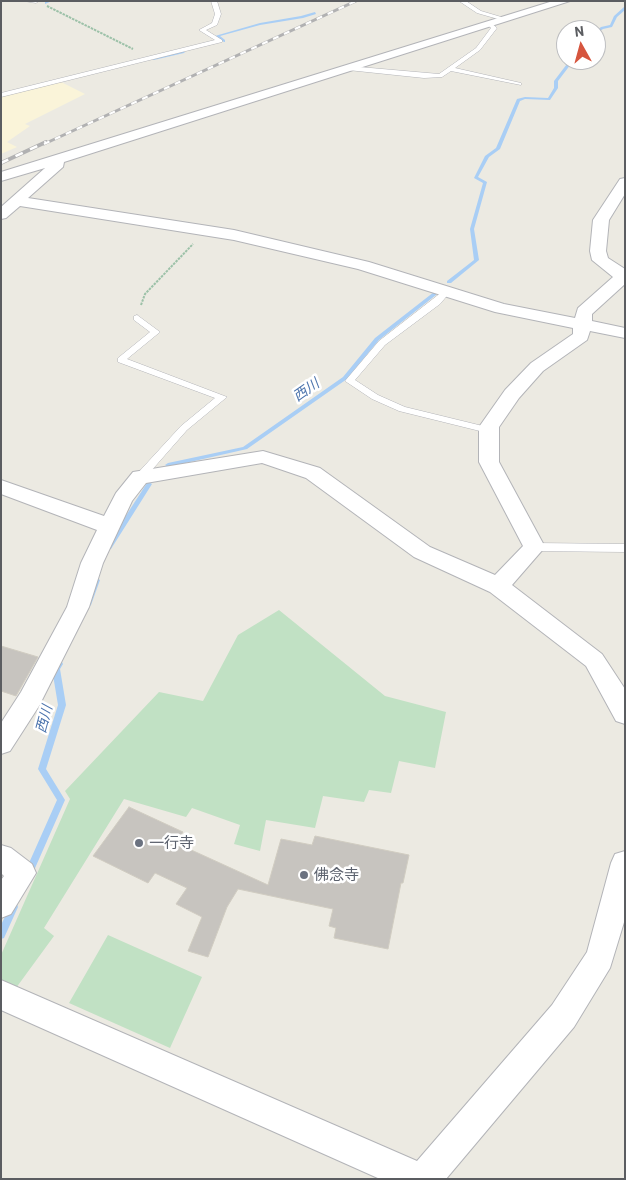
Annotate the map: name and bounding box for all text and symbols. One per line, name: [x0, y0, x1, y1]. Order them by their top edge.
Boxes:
north arrow: [556, 20, 606, 70]
text: N: [574, 22, 585, 40]
water label: 西川: [290, 375, 322, 405]
water label: 西川: [32, 703, 56, 735]
place label: 一行寺: [149, 834, 194, 852]
marker: 一行寺: [133, 837, 145, 849]
place label: 佛念寺: [314, 866, 359, 884]
marker: 佛念寺: [298, 869, 310, 881]

